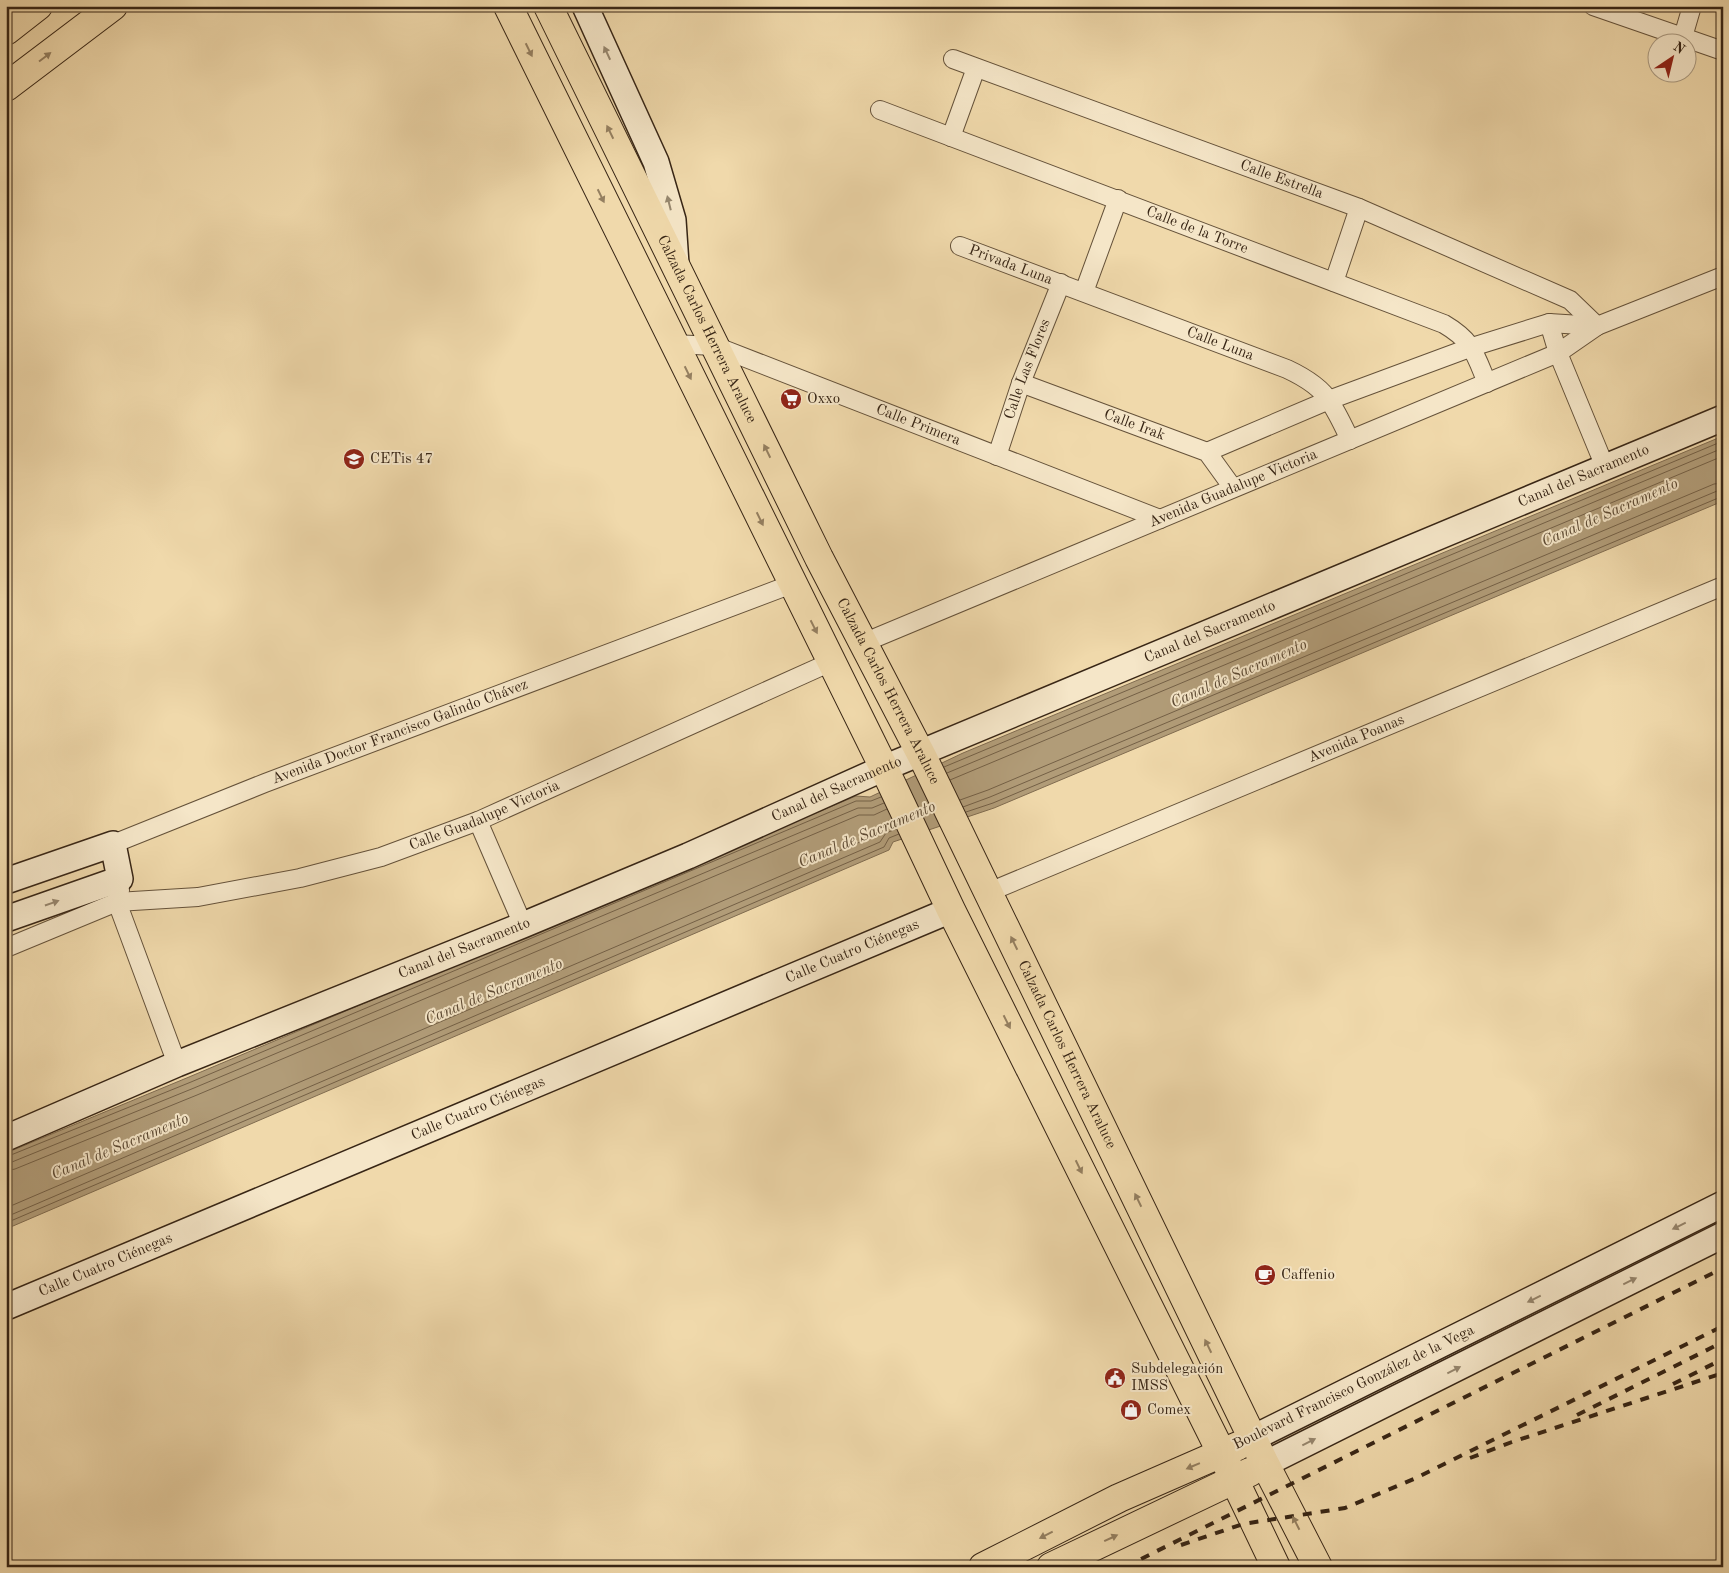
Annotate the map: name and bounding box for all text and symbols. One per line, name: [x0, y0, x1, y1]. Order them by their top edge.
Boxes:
north arrow: [1646, 32, 1696, 82]
text: N: [1670, 39, 1688, 57]
one-way arrow: [526, 43, 534, 57]
one-way arrow: [603, 46, 611, 60]
one-way arrow: [38, 52, 51, 63]
one-way arrow: [606, 125, 614, 139]
street label: Calle Estrella: [1238, 157, 1326, 202]
one-way arrow: [597, 189, 605, 203]
one-way arrow: [665, 196, 673, 211]
street label: Calle de la Torre: [1144, 204, 1250, 256]
street label: Calzada Carlos Herrera Araluce: [654, 233, 759, 426]
street label: Privada Luna: [967, 242, 1055, 288]
street label: Calle Las Flores: [1002, 317, 1053, 421]
street label: Calle Luna: [1185, 324, 1256, 363]
one-way arrow: [684, 366, 692, 380]
supermarket icon: Oxxo: [779, 387, 803, 411]
place label: Oxxo: [807, 392, 840, 407]
street label: Calle Primera: [874, 402, 963, 448]
street label: Calle Irak: [1102, 407, 1167, 443]
street label: Canal del Sacramento: [1516, 442, 1652, 510]
one-way arrow: [763, 444, 771, 458]
school or university icon: CETis 47: [342, 447, 366, 471]
street label: Avenida Guadalupe Victoria: [1147, 447, 1320, 530]
place label: CETis 47: [370, 452, 433, 467]
water label: Canal de Sacramento: [1539, 476, 1681, 550]
one-way arrow: [756, 512, 764, 526]
street label: Calzada Carlos Herrera Araluce: [834, 596, 942, 787]
street label: Canal del Sacramento: [1142, 598, 1278, 666]
one-way arrow: [810, 620, 818, 635]
water label: Canal de Sacramento: [1168, 637, 1310, 711]
street label: Avenida Doctor Francisco Galindo Chávez: [270, 677, 530, 787]
street label: Avenida Poanas: [1306, 712, 1407, 766]
street label: Canal del Sacramento: [769, 754, 904, 825]
street label: Calle Guadalupe Victoria: [407, 778, 562, 853]
water label: Canal de Sacramento: [796, 799, 938, 871]
one-way arrow: [45, 899, 60, 907]
street label: Canal del Sacramento: [396, 915, 533, 982]
street label: Calle Cuatro Ciénegas: [783, 917, 921, 986]
one-way arrow: [1009, 936, 1018, 951]
water label: Canal de Sacramento: [423, 956, 565, 1028]
street label: Calzada Carlos Herrera Araluce: [1015, 958, 1119, 1151]
one-way arrow: [1003, 1014, 1011, 1029]
street label: Calle Cuatro Ciénegas: [409, 1074, 547, 1143]
water label: Canal de Sacramento: [49, 1111, 191, 1183]
one-way arrow: [1075, 1160, 1083, 1174]
one-way arrow: [1133, 1193, 1141, 1207]
one-way arrow: [1672, 1222, 1686, 1230]
street label: Calle Cuatro Ciénegas: [37, 1230, 175, 1300]
cafe icon: Caffenio: [1253, 1263, 1277, 1287]
place label: Caffenio: [1281, 1268, 1335, 1283]
one-way arrow: [1623, 1277, 1637, 1285]
one-way arrow: [1526, 1295, 1541, 1303]
street label: Boulevard Francisco González de la Vega: [1231, 1323, 1477, 1453]
one-way arrow: [1204, 1339, 1212, 1353]
place label: Subdelegación IMSS: [1131, 1362, 1223, 1394]
one-way arrow: [1447, 1365, 1461, 1373]
public building icon: Subdelegación IMSS: [1103, 1366, 1127, 1390]
shop icon: Comex: [1119, 1398, 1143, 1422]
place label: Comex: [1147, 1403, 1191, 1418]
one-way arrow: [1301, 1438, 1316, 1447]
one-way arrow: [1186, 1463, 1200, 1471]
one-way arrow: [1292, 1516, 1300, 1531]
one-way arrow: [1039, 1531, 1053, 1539]
one-way arrow: [1104, 1534, 1118, 1542]

